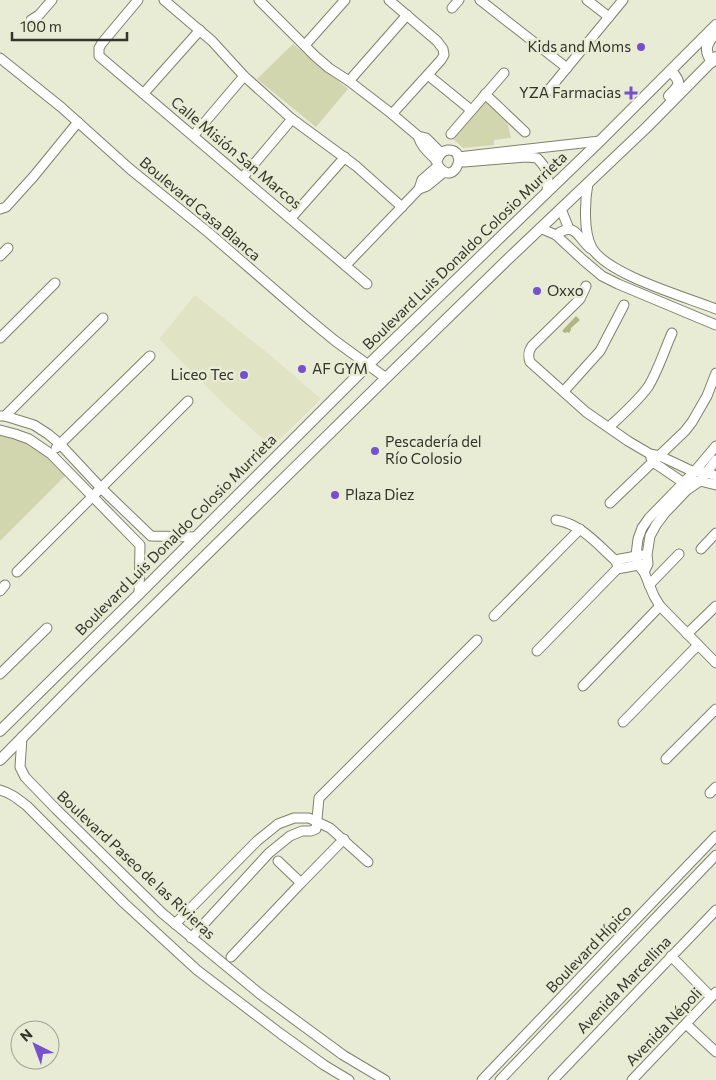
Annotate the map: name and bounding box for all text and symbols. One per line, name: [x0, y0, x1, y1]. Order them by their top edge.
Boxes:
scale bar: [12, 10, 128, 42]
text: 100 m: [20, 17, 62, 35]
place label: Kids and Moms: [528, 37, 631, 55]
marker: Kids and Moms: [635, 41, 647, 53]
place label: YZA Farmacias: [519, 83, 621, 101]
marker: YZA Farmacias: [625, 87, 637, 99]
street label: Calle Misión San Marcos: [168, 92, 306, 212]
street label: Boulevard Luis Donaldo Colosio Murrieta: [358, 148, 570, 353]
street label: Boulevard Casa Blanca: [137, 152, 265, 264]
place label: Oxxo: [547, 281, 584, 299]
marker: Oxxo: [531, 285, 543, 297]
place label: AF GYM: [312, 359, 368, 377]
marker: AF GYM: [296, 363, 308, 375]
place label: Liceo Tec: [171, 365, 234, 383]
marker: Liceo Tec: [238, 369, 250, 381]
street label: Boulevard Luis Donaldo Colosio Murrieta: [71, 430, 280, 639]
place label: Pescadería del Río Colosio: [385, 432, 482, 467]
marker: Pescadería del Río Colosio: [369, 445, 381, 457]
place label: Plaza Diez: [345, 485, 415, 503]
marker: Plaza Diez: [329, 489, 341, 501]
street label: Boulevard Paseo de las Rivieras: [54, 786, 220, 942]
street label: Boulevard Hípico: [542, 901, 635, 996]
street label: Avenida Marcellina: [572, 932, 674, 1037]
street label: Avenida Népoli: [621, 983, 705, 1069]
north arrow: [10, 1020, 60, 1070]
text: N: [16, 1025, 36, 1045]

